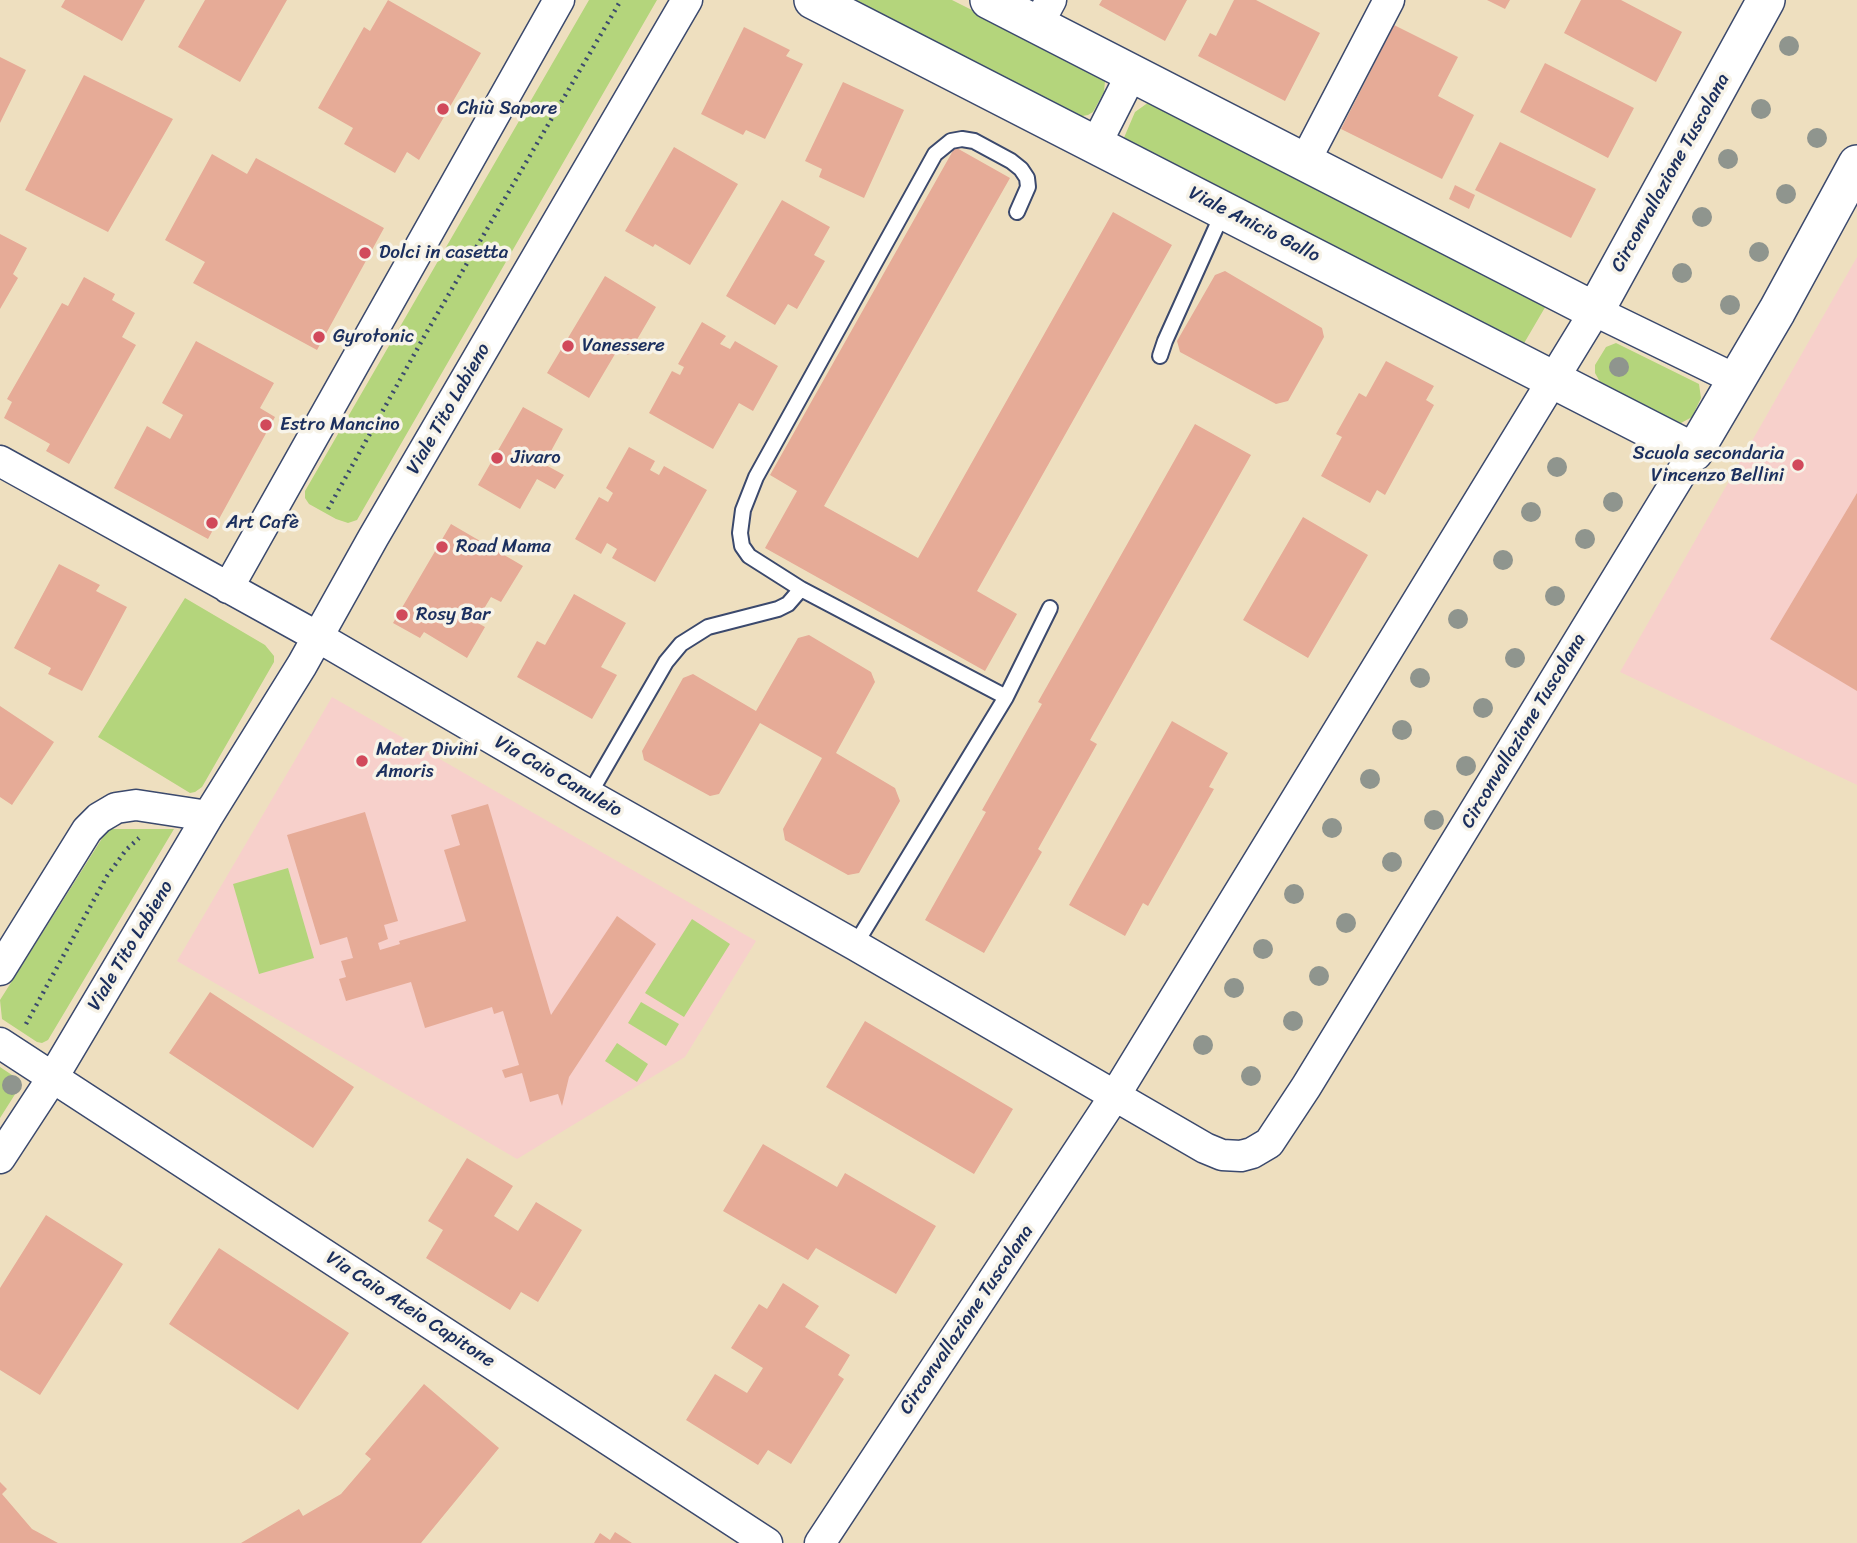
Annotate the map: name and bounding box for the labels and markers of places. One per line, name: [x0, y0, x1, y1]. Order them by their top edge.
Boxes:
place label: Chiù Sapore: [457, 98, 557, 120]
marker: Chiù Sapore: [435, 101, 451, 117]
place label: Dolci in casetta: [379, 242, 508, 264]
marker: Dolci in casetta: [357, 245, 373, 261]
place label: Gyrotonic: [333, 326, 414, 348]
marker: Gyrotonic: [311, 329, 327, 345]
place label: Vanessere: [582, 335, 665, 357]
marker: Vanessere: [560, 338, 576, 354]
place label: Estro Mancino: [280, 414, 400, 436]
marker: Estro Mancino: [258, 417, 274, 433]
place label: Scuola secondaria Vincenzo Bellini: [1633, 443, 1784, 487]
place label: Jivaro: [511, 447, 561, 469]
marker: Jivaro: [489, 450, 505, 466]
marker: Scuola secondaria Vincenzo Bellini: [1790, 457, 1806, 473]
place label: Art Cafè: [226, 512, 299, 534]
marker: Art Cafè: [204, 515, 220, 531]
place label: Road Mama: [456, 536, 551, 558]
marker: Road Mama: [434, 539, 450, 555]
place label: Rosy Bar: [416, 604, 490, 626]
marker: Rosy Bar: [394, 607, 410, 623]
place label: Mater Divini Amoris: [376, 739, 478, 783]
marker: Mater Divini Amoris: [354, 753, 370, 769]

